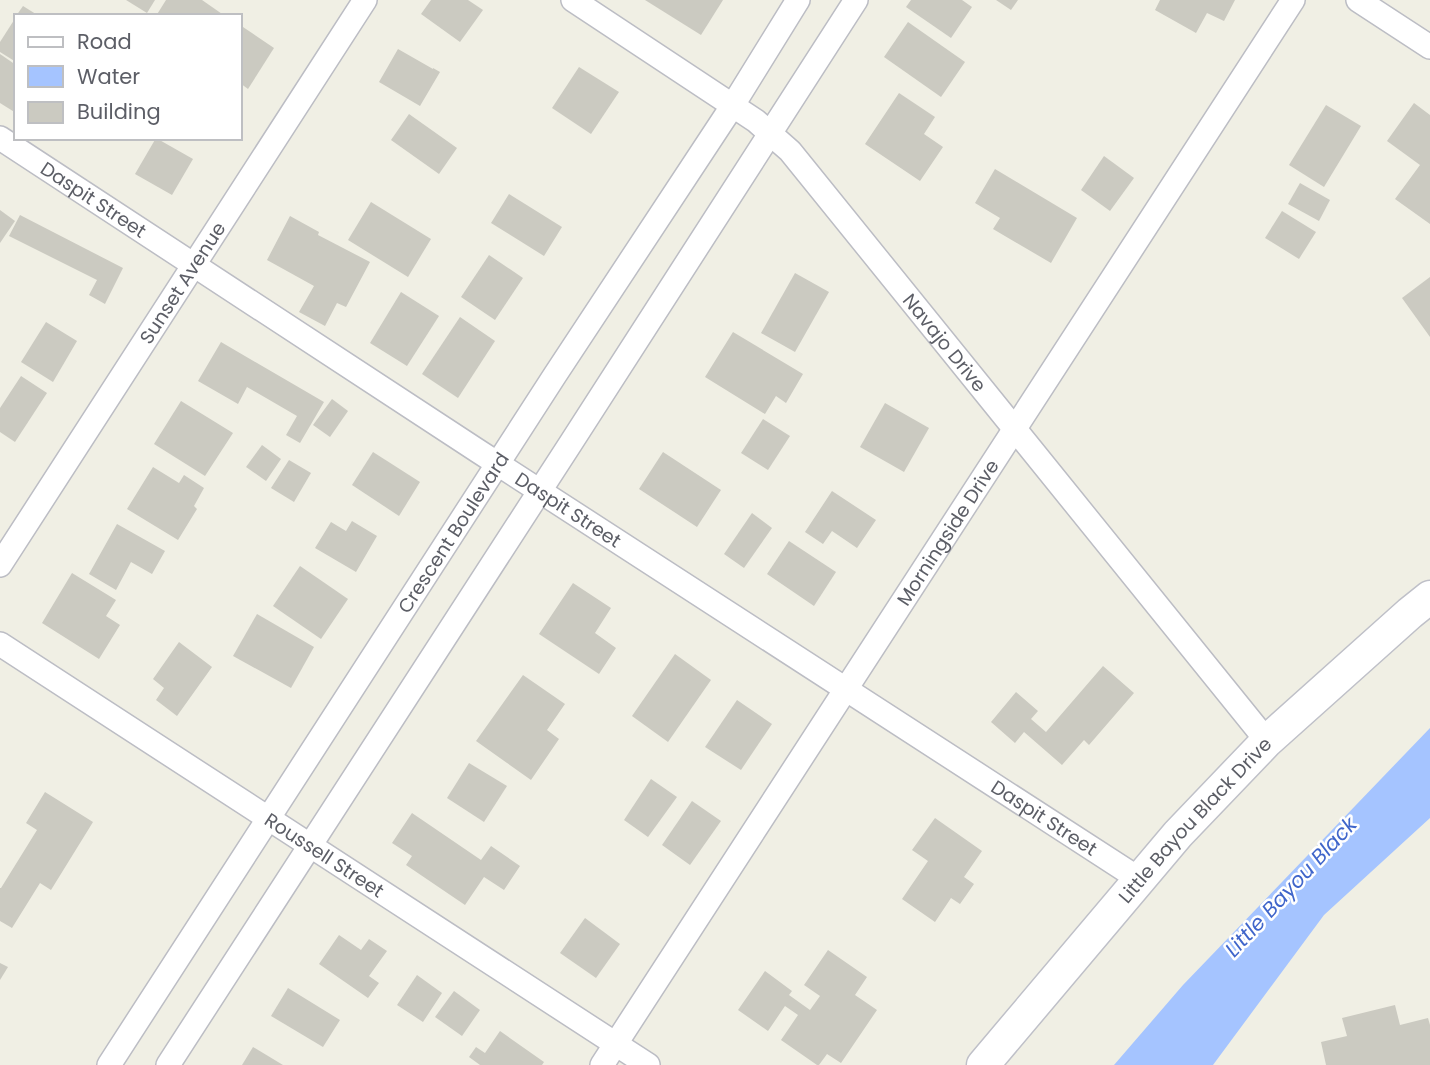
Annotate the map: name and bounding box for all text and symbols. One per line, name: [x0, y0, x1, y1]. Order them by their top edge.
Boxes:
legend: [14, 14, 242, 140]
text: Road: [77, 27, 132, 56]
text: Water: [77, 62, 140, 91]
text: Building: [77, 97, 161, 126]
street label: Daspit Street: [35, 155, 152, 244]
street label: Sunset Avenue: [133, 217, 232, 349]
street label: Navajo Drive: [896, 288, 992, 398]
street label: Crescent Boulevard: [392, 447, 516, 619]
street label: Morningside Drive: [891, 454, 1006, 611]
street label: Daspit Street: [510, 466, 626, 554]
street label: Little Bayou Black Drive: [1112, 731, 1278, 909]
street label: Daspit Street: [986, 774, 1102, 862]
street label: Roussell Street: [259, 806, 389, 904]
water label: Little Bayou Black: [1218, 809, 1364, 963]

